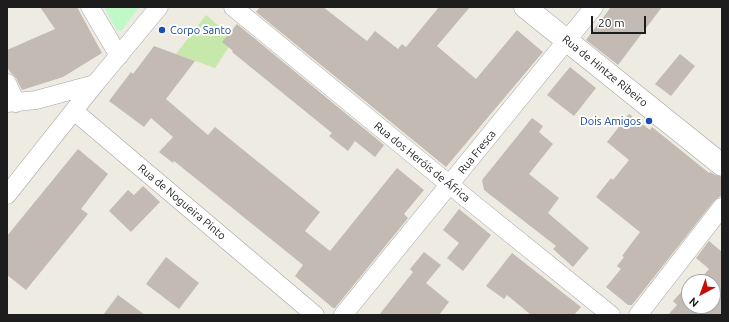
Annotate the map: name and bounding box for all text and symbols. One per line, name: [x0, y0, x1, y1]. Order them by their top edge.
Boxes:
scale bar: [593, 8, 648, 34]
text: 20 m: [598, 16, 625, 29]
place label: Corpo Santo: [170, 23, 231, 37]
marker: Corpo Santo: [157, 25, 167, 35]
street label: Rua de Hintze Ribeiro: [560, 32, 650, 110]
place label: Dois Amigos: [580, 114, 641, 128]
marker: Dois Amigos: [644, 116, 654, 126]
street label: Rua dos Heróis de África: [371, 119, 473, 205]
street label: Rua Fresca: [455, 127, 499, 177]
street label: Rua de Nogueira Pinto: [135, 161, 229, 243]
north arrow: [681, 274, 721, 314]
text: N: [687, 295, 701, 310]

